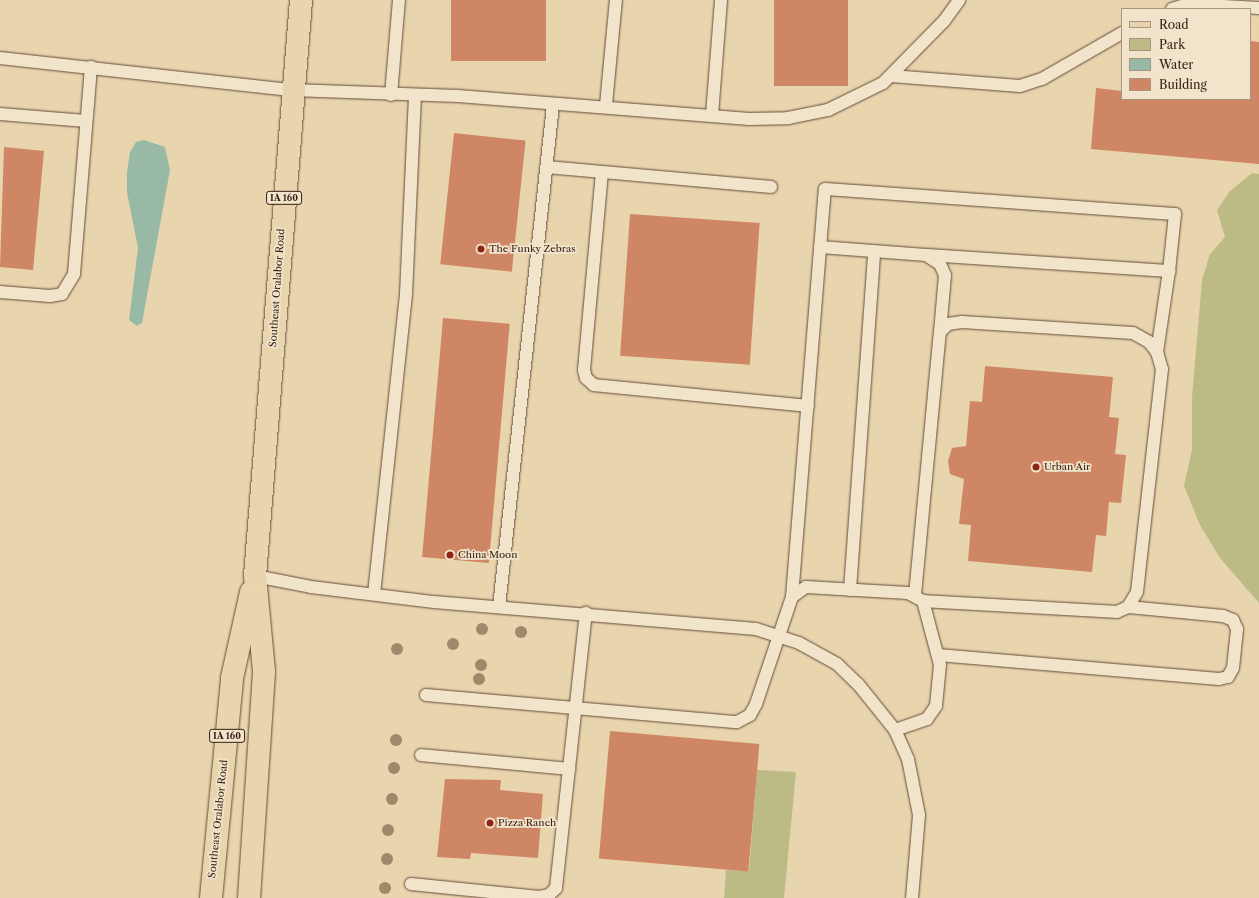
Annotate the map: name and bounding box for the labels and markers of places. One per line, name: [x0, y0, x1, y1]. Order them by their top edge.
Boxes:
place label: The Funky Zebras: [489, 243, 576, 255]
marker: The Funky Zebras: [476, 244, 486, 254]
place label: Urban Air: [1044, 461, 1091, 473]
marker: Urban Air: [1031, 462, 1041, 472]
place label: China Moon: [458, 549, 518, 561]
marker: China Moon: [445, 550, 455, 560]
place label: Pizza Ranch: [498, 817, 556, 829]
marker: Pizza Ranch: [485, 818, 495, 828]

